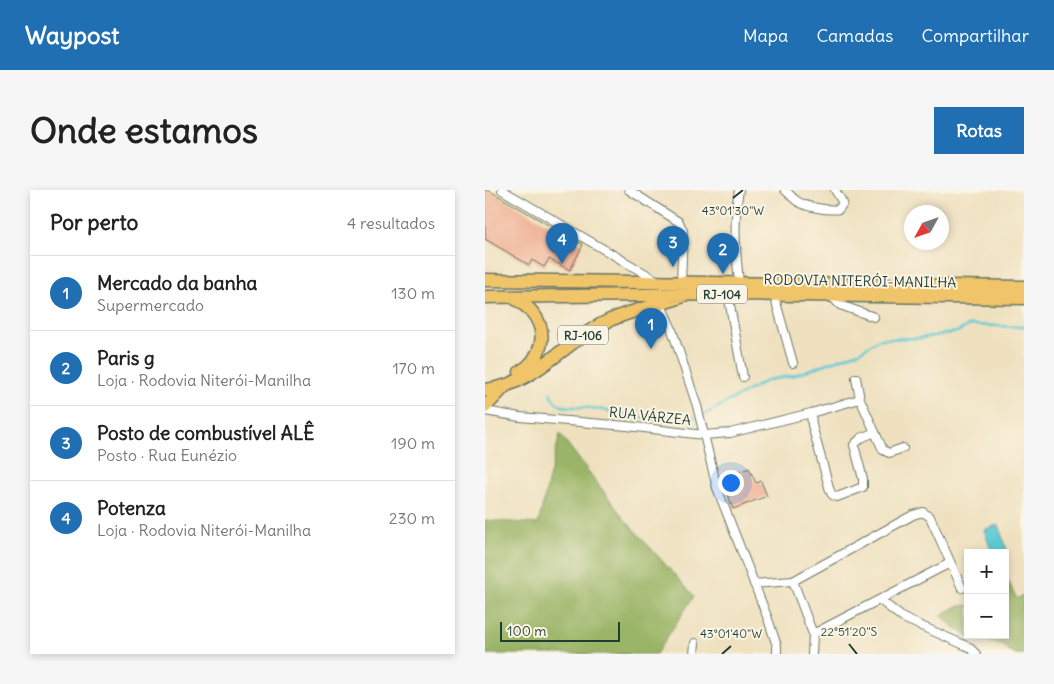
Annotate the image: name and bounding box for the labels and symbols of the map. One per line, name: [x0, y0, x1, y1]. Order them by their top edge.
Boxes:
text: 43°01'30"W: [702, 203, 764, 218]
north arrow: [904, 205, 949, 250]
pin: 4: [546, 223, 578, 264]
pin: 3: [657, 226, 689, 267]
pin: 2: [707, 233, 739, 274]
street label: RODOVIA NITERÓI-MANILHA: [763, 270, 957, 292]
road number: RJ-104: [697, 285, 747, 304]
pin: 1: [635, 308, 667, 349]
road number: RJ-106: [558, 326, 608, 344]
street label: RUA VÁRZEA: [608, 403, 692, 429]
your location: [718, 470, 744, 496]
scale bar: [500, 619, 620, 642]
text: 22°51'20"S: [821, 624, 878, 639]
text: 43°01'40"W: [700, 626, 762, 641]

